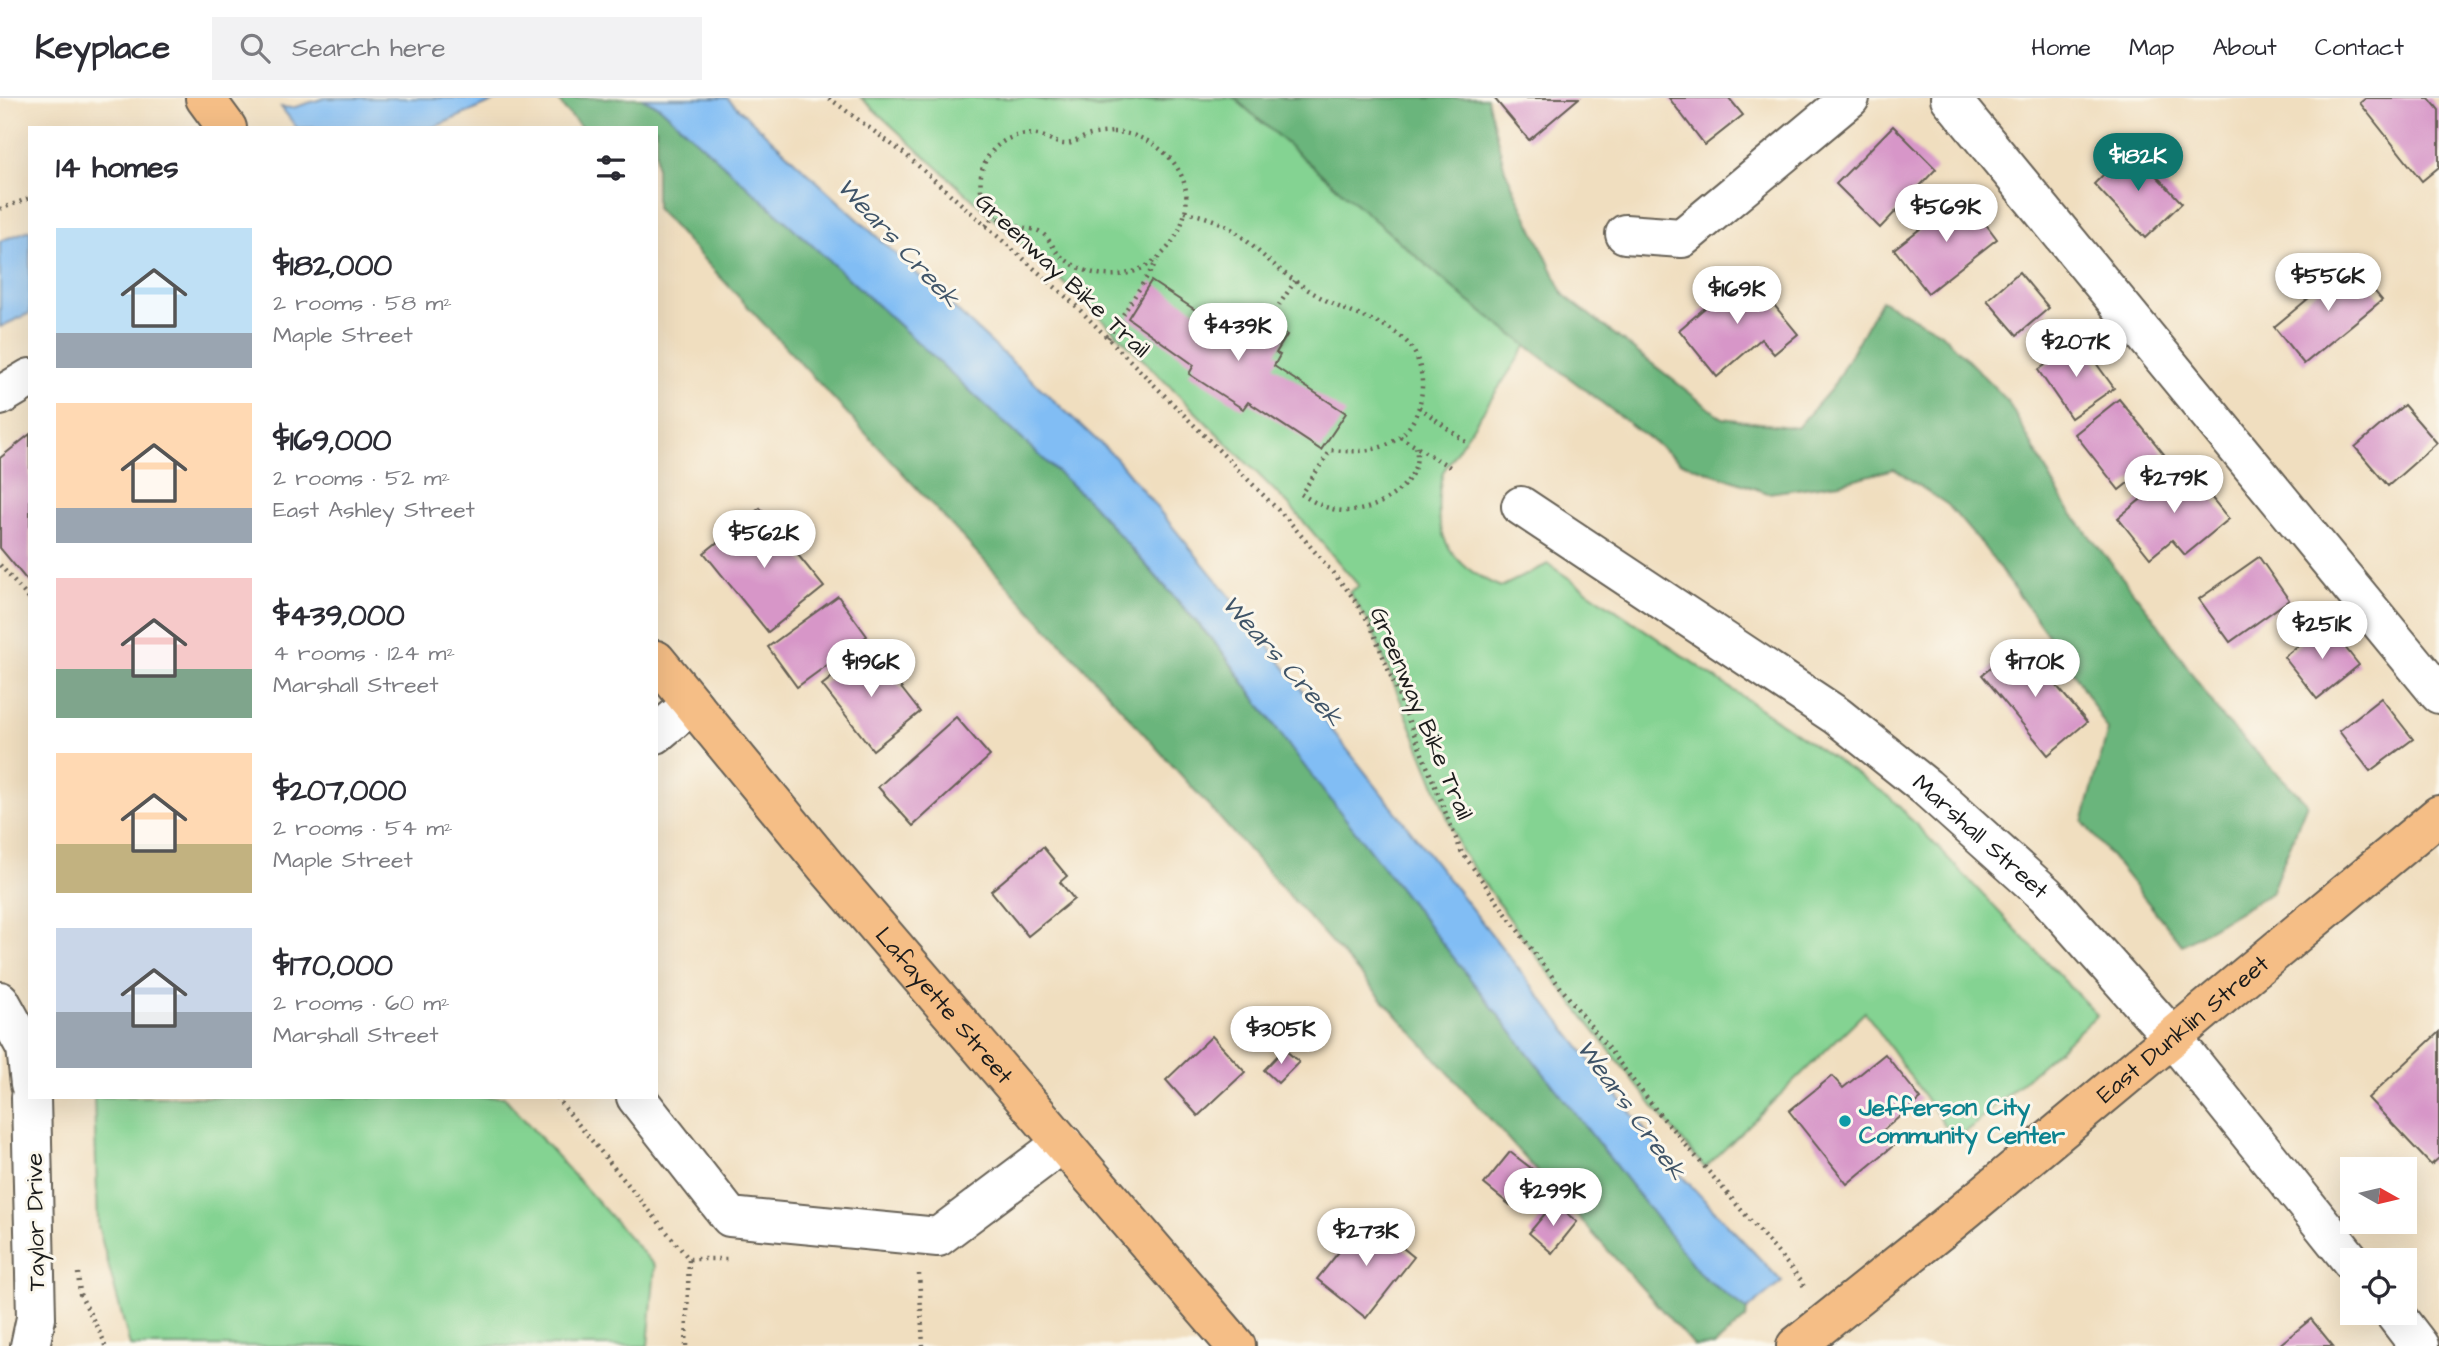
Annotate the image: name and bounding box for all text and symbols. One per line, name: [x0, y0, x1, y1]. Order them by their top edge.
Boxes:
search box: [212, 17, 702, 80]
text: Keyplace: [35, 25, 170, 71]
icon: search: [236, 29, 274, 67]
text: Search here: [292, 30, 445, 66]
text: Home: [2031, 31, 2091, 65]
text: Map: [2129, 31, 2174, 65]
text: About: [2212, 31, 2277, 65]
text: Contact: [2315, 31, 2404, 65]
pin: $182K: [2089, 134, 2187, 193]
text: $182K: [2109, 140, 2167, 172]
text: 14 homes: [56, 147, 179, 189]
icon: filters: [592, 149, 630, 187]
water label: Wears Creek: [828, 170, 969, 317]
pin: $569K: [1897, 184, 1995, 244]
street label: Greenway Bike Trail: [967, 186, 1157, 367]
text: $569K: [1911, 191, 1981, 223]
text: $182,000: [273, 245, 392, 287]
pin: $556K: [2279, 254, 2377, 313]
icon: home: [112, 256, 196, 340]
text: $556K: [2291, 260, 2365, 292]
pin: $169K: [1688, 266, 1786, 326]
text: $169K: [1708, 273, 1766, 305]
text: 2 rooms · 58 m²: [273, 287, 452, 319]
pin: $439K: [1189, 303, 1287, 363]
text: $439K: [1204, 310, 1272, 342]
text: Maple Street: [273, 319, 413, 351]
pin: $207K: [2027, 320, 2125, 379]
text: $207K: [2042, 326, 2110, 358]
text: $169,000: [273, 420, 392, 462]
icon: home: [112, 431, 196, 515]
pin: $279K: [2125, 456, 2223, 515]
text: 2 rooms · 52 m²: [273, 462, 450, 494]
text: $279K: [2140, 462, 2208, 494]
text: East Ashley Street: [273, 494, 475, 526]
pin: $562K: [715, 510, 813, 570]
text: $562K: [729, 517, 799, 549]
water label: Wears Creek: [1213, 587, 1352, 735]
text: $439,000: [273, 595, 405, 637]
street label: Greenway Bike Trail: [1360, 602, 1481, 825]
pin: $251K: [2273, 602, 2371, 661]
icon: home: [112, 606, 196, 690]
text: $251K: [2292, 608, 2352, 640]
text: 4 rooms · 124 m²: [273, 637, 455, 669]
pin: $196K: [822, 640, 920, 699]
pin: $170K: [1986, 640, 2084, 699]
text: $196K: [842, 646, 900, 678]
text: $170K: [2006, 646, 2064, 678]
text: Marshall Street: [273, 669, 438, 701]
street label: Marshall Street: [1905, 767, 2056, 908]
text: $207,000: [273, 770, 406, 812]
icon: home: [112, 781, 196, 865]
text: 2 rooms · 54 m²: [273, 812, 453, 844]
text: Maple Street: [273, 844, 413, 876]
street label: Lafayette Street: [867, 920, 1021, 1092]
text: $170,000: [273, 945, 393, 987]
street label: East Dunklin Street: [2090, 947, 2277, 1112]
icon: home: [112, 956, 196, 1040]
text: 2 rooms · 60 m²: [273, 987, 450, 1019]
pin: $305K: [1232, 1006, 1330, 1066]
text: $305K: [1246, 1013, 1316, 1045]
text: Marshall Street: [273, 1019, 438, 1051]
water label: Wears Creek: [1568, 1032, 1695, 1188]
place label: Jefferson City Community Center: [1858, 1091, 2066, 1155]
marker: Jefferson City Community Center: [1837, 1113, 1853, 1129]
street label: Taylor Drive: [18, 1152, 55, 1291]
north arrow: [2340, 1157, 2417, 1234]
map controls: [2340, 1157, 2417, 1325]
pin: $299K: [1504, 1168, 1602, 1228]
text: $299K: [1520, 1175, 1586, 1207]
pin: $273K: [1317, 1208, 1415, 1268]
text: $273K: [1333, 1215, 1399, 1247]
button: locate: [2340, 1248, 2417, 1325]

